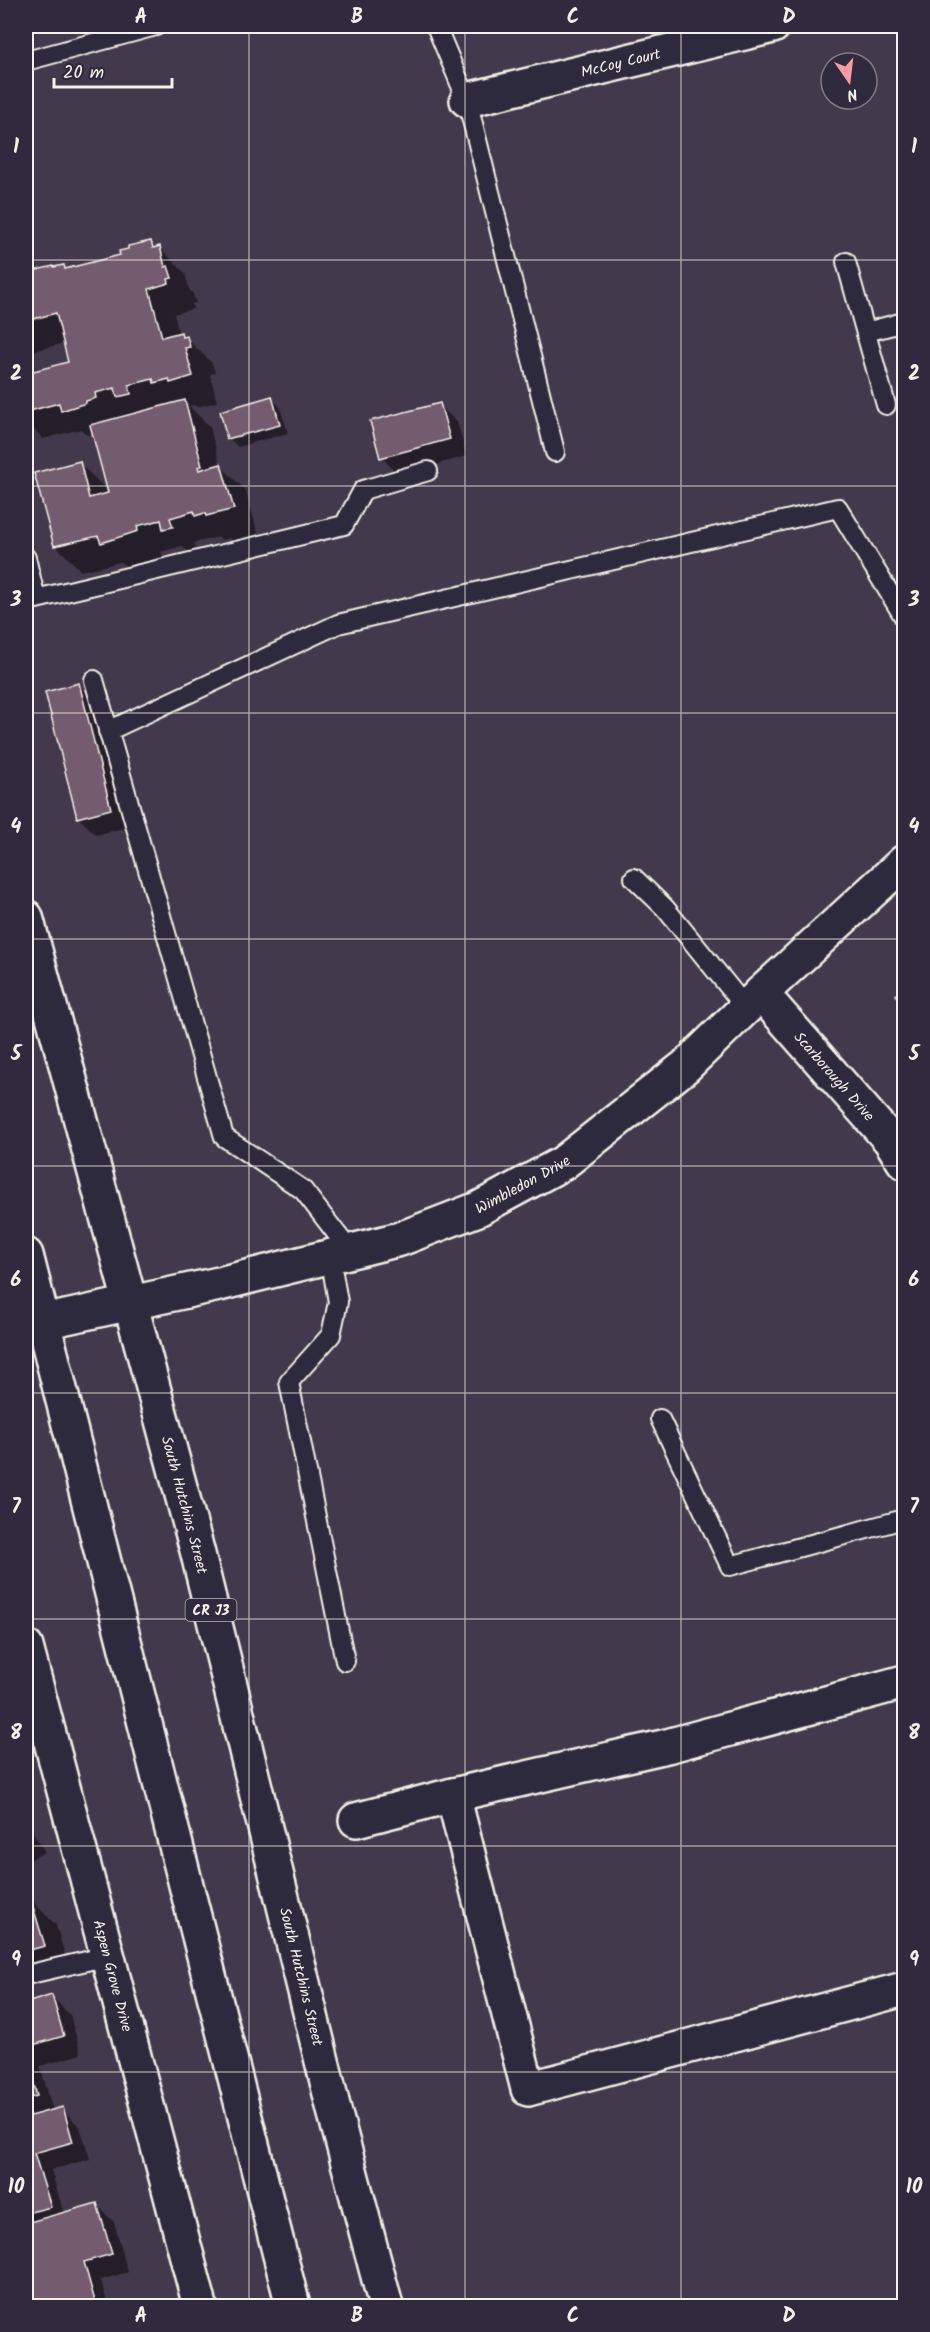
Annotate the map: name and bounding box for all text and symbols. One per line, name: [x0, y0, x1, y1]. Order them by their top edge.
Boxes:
text: A: [135, 2, 147, 34]
text: B: [351, 2, 363, 34]
text: C: [567, 2, 579, 34]
text: D: [782, 2, 796, 34]
street label: McCoy Court: [579, 43, 663, 85]
scale bar: [54, 51, 172, 89]
north arrow: [819, 51, 879, 111]
text: 20 m: [63, 59, 104, 88]
text: N: [844, 81, 860, 107]
text: 1: [13, 132, 19, 164]
text: 1: [911, 132, 917, 164]
text: 2: [10, 359, 22, 391]
text: 2: [908, 359, 920, 391]
text: 3: [10, 585, 22, 617]
text: 3: [908, 585, 920, 617]
text: 4: [11, 812, 22, 844]
text: 4: [909, 812, 920, 844]
street label: Scarborough Drive: [787, 1027, 880, 1128]
text: 5: [10, 1039, 23, 1071]
text: 5: [908, 1039, 921, 1071]
street label: Wimbledon Drive: [471, 1150, 577, 1221]
text: 6: [11, 1265, 22, 1297]
text: 6: [909, 1265, 920, 1297]
street label: South Hutchins Street: [154, 1434, 213, 1577]
text: 7: [11, 1492, 21, 1524]
text: 7: [909, 1492, 919, 1524]
road number: CR J3: [186, 1599, 236, 1621]
text: 8: [10, 1718, 22, 1750]
text: 8: [908, 1718, 920, 1750]
street label: South Hutchins Street: [272, 1905, 329, 2049]
street label: Aspen Grove Drive: [86, 1917, 138, 2035]
text: 9: [11, 1945, 21, 1977]
text: 9: [909, 1945, 919, 1977]
text: 10: [8, 2172, 25, 2204]
text: 10: [906, 2172, 923, 2204]
text: A: [135, 2301, 147, 2332]
text: B: [351, 2301, 363, 2332]
text: C: [567, 2301, 579, 2332]
text: D: [782, 2301, 796, 2332]

